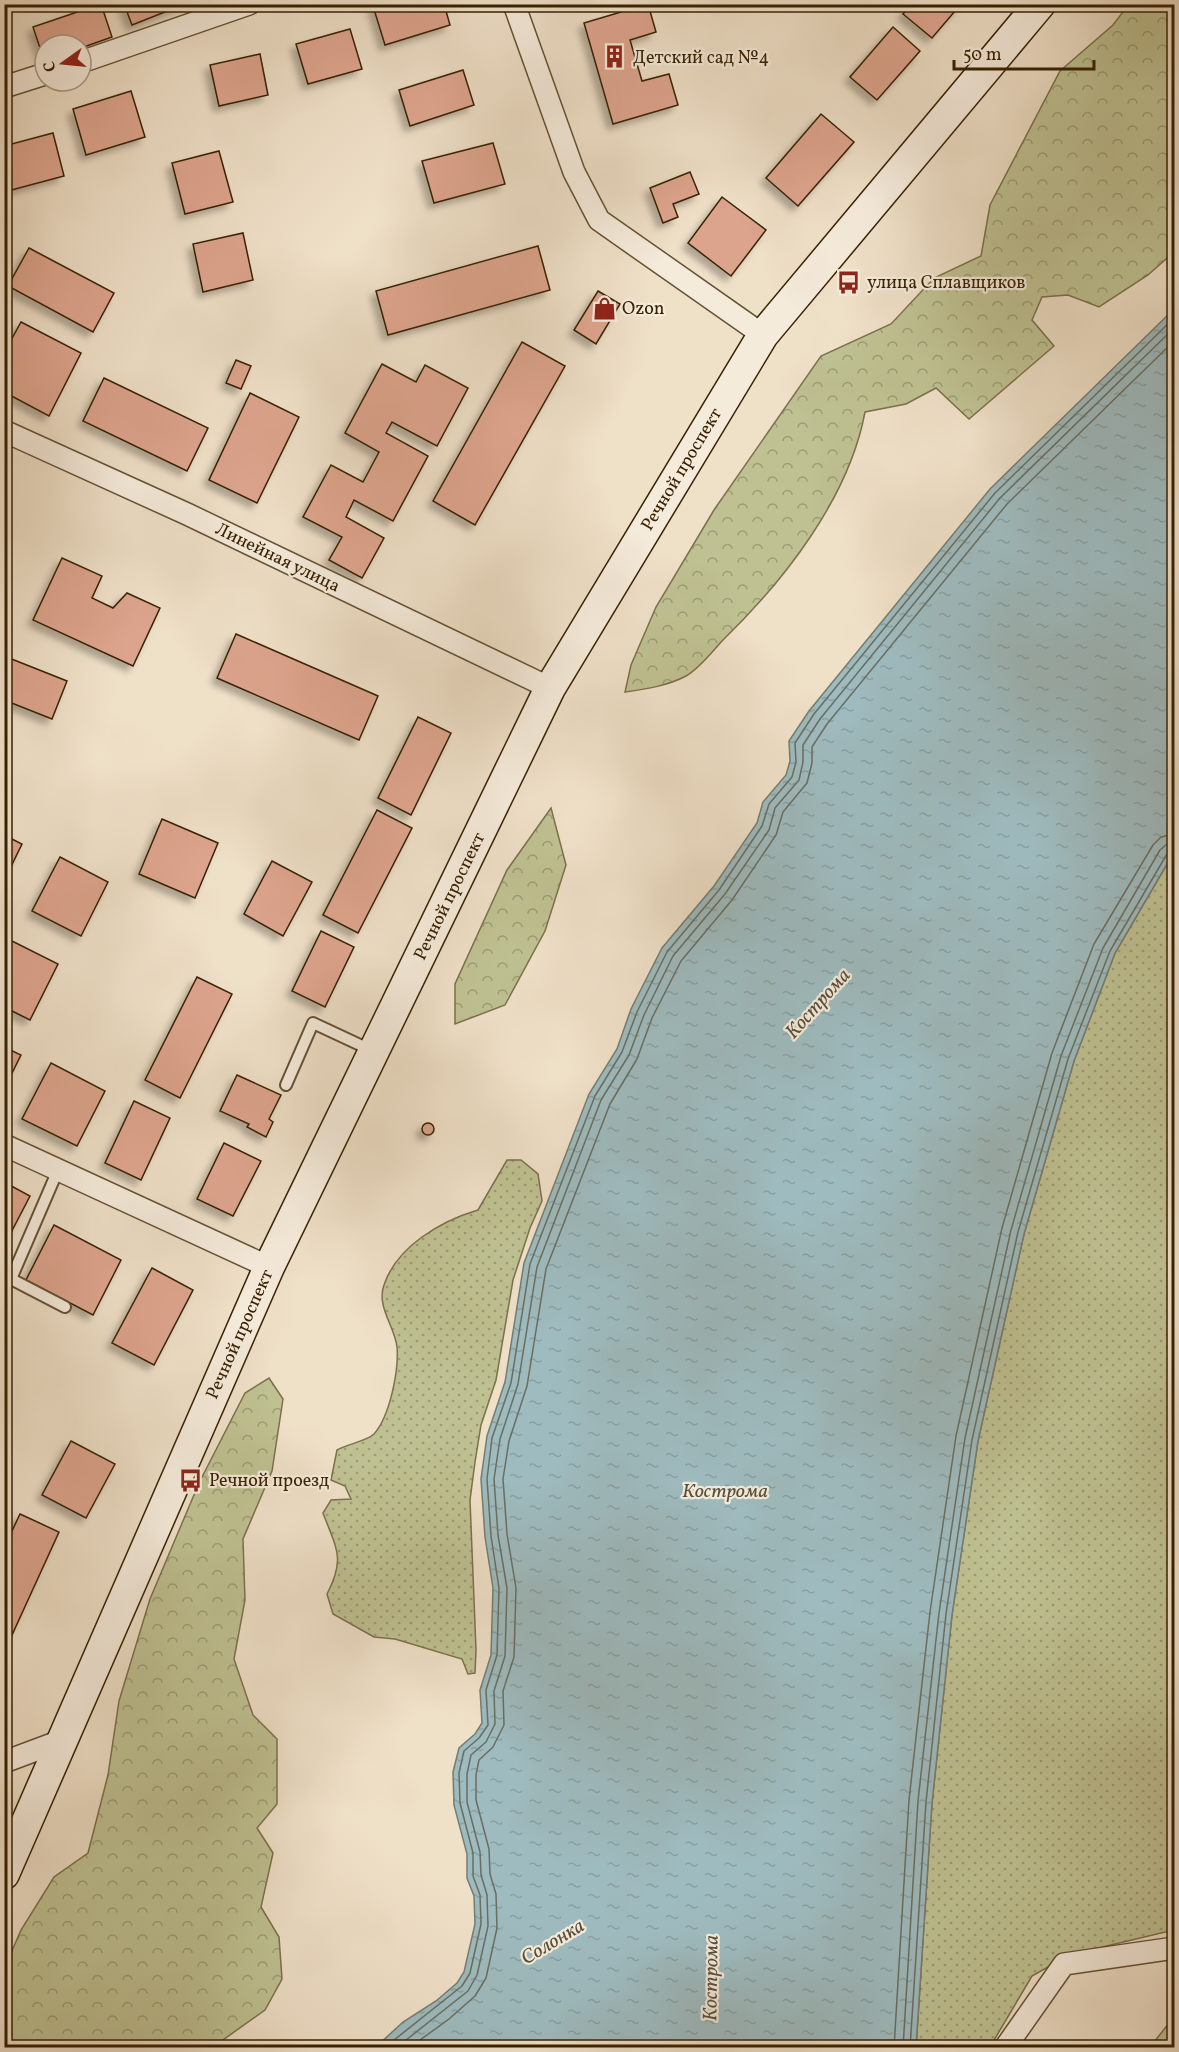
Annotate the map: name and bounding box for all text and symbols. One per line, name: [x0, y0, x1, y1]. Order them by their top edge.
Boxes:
north arrow: [33, 33, 93, 93]
scale bar: [954, 33, 1094, 71]
text: 50 m: [963, 43, 1002, 68]
building icon: Детский сад №4: [602, 44, 628, 70]
place label: Детский сад №4: [633, 46, 769, 71]
text: С: [38, 59, 62, 74]
bus stop icon: улица Сплавщиков: [836, 269, 862, 295]
place label: улица Сплавщиков: [867, 271, 1026, 296]
shop icon: Ozon: [591, 295, 617, 321]
place label: Ozon: [622, 297, 665, 322]
street label: Речной проспект: [636, 404, 729, 536]
street label: Линейная улица: [211, 517, 344, 599]
street label: Речной проспект: [409, 829, 492, 965]
water label: Кострома: [779, 963, 858, 1046]
street label: Речной проспект: [201, 1266, 280, 1403]
bus stop icon: Речной проезд: [178, 1467, 204, 1493]
place label: Речной проезд: [209, 1469, 329, 1494]
water label: Кострома: [682, 1478, 768, 1506]
water label: Солонка: [516, 1913, 590, 1973]
water label: Кострома: [697, 1935, 727, 2021]

